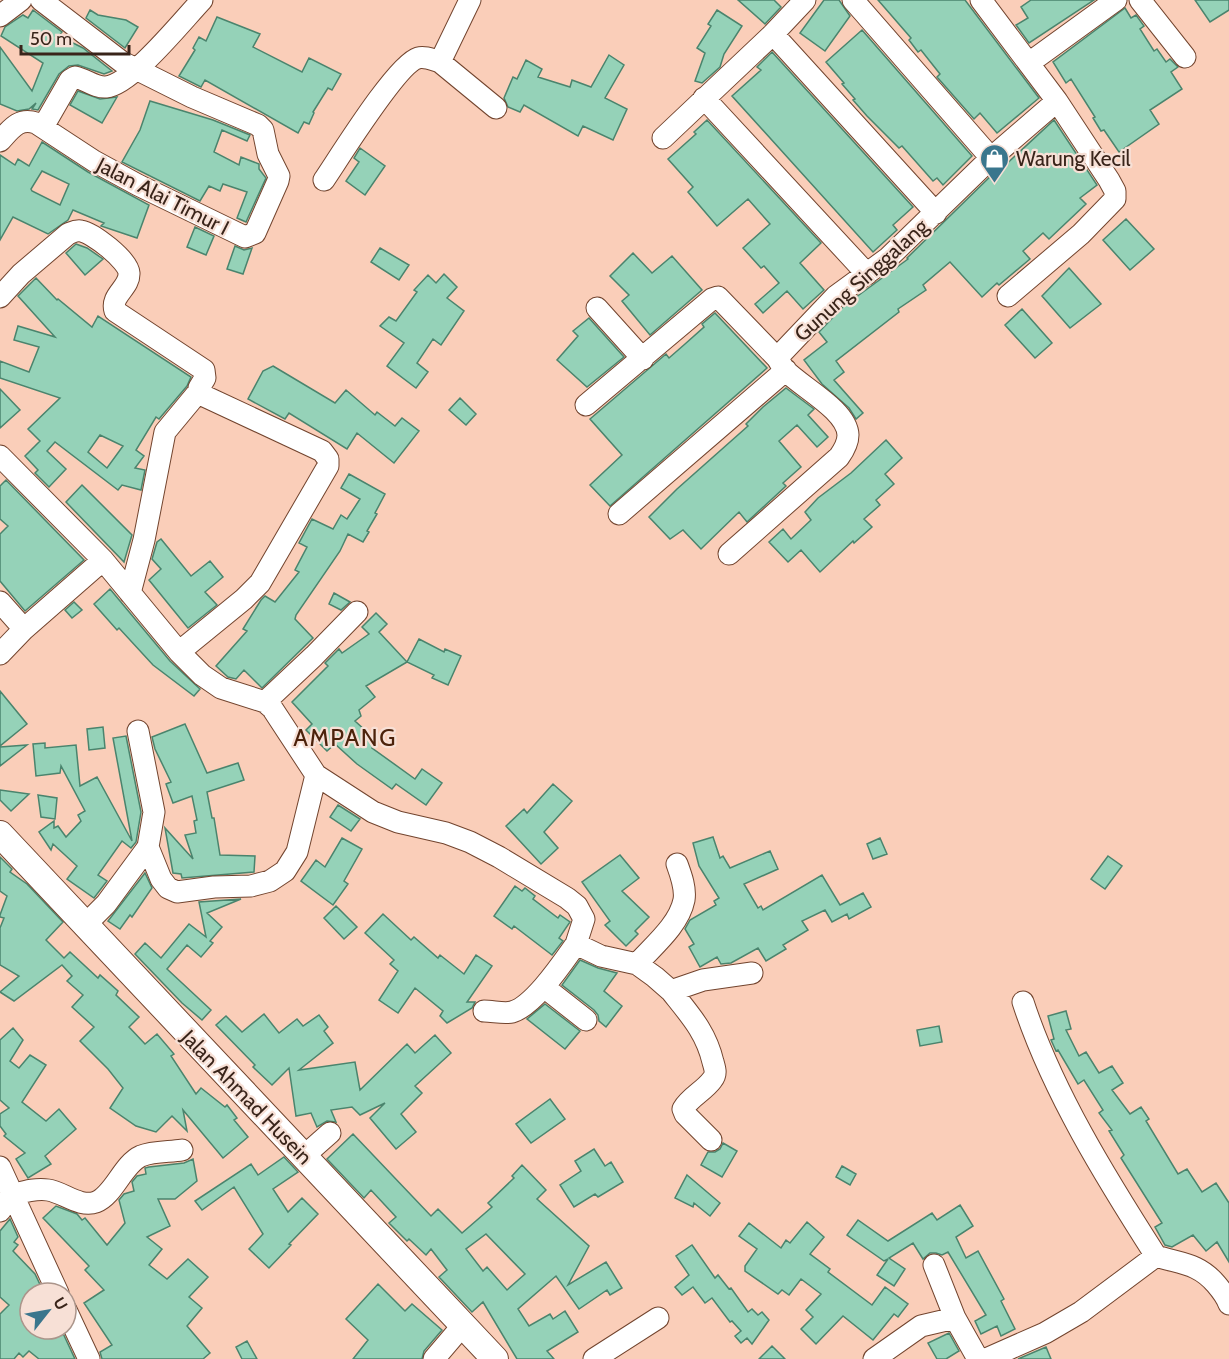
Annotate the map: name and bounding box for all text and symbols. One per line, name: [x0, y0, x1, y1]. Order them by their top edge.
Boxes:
scale bar: [21, 18, 129, 56]
text: 50 m: [30, 28, 72, 50]
shop icon: Warung Kecil: [979, 142, 1011, 184]
place label: Warung Kecil: [1016, 146, 1131, 171]
street label: Jalan Alai Timur I: [92, 151, 233, 240]
street label: Gunung Singgalang: [789, 213, 933, 347]
district label: AMPANG: [293, 723, 397, 752]
street label: Jalan Ahmad Husein: [176, 1024, 318, 1169]
north arrow: [18, 1281, 78, 1341]
text: U: [49, 1294, 72, 1313]

